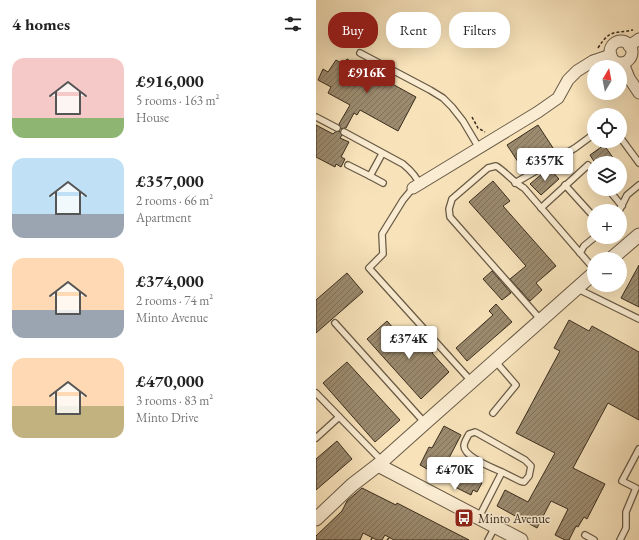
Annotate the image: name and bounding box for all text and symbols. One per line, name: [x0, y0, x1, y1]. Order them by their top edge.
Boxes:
chip: Buy: [328, 12, 378, 48]
chip: Rent: [386, 12, 441, 48]
chip: Filters: [449, 12, 510, 48]
text: 4 homes: [12, 13, 70, 35]
icon: filters: [282, 13, 304, 35]
pin: £916K: [339, 60, 395, 94]
north arrow: [587, 60, 627, 100]
map controls: [587, 60, 627, 292]
text: £916K: [348, 64, 386, 81]
text: £916,000: [136, 70, 204, 92]
icon: home: [44, 74, 92, 122]
text: 5 rooms · 163 m²: [136, 92, 220, 109]
button: locate: [587, 108, 627, 148]
text: House: [136, 109, 169, 126]
pin: £357K: [517, 148, 573, 182]
text: £357K: [526, 152, 564, 169]
button: layers: [587, 156, 627, 196]
text: £357,000: [136, 170, 204, 192]
icon: home: [44, 174, 92, 222]
text: 2 rooms · 66 m²: [136, 192, 213, 209]
button: +: [587, 204, 627, 244]
text: Apartment: [136, 209, 191, 226]
button: −: [587, 252, 627, 292]
text: £374,000: [136, 270, 204, 292]
icon: home: [44, 274, 92, 322]
text: 2 rooms · 74 m²: [136, 292, 213, 309]
text: Minto Avenue: [136, 309, 208, 326]
pin: £374K: [381, 326, 437, 360]
text: £374K: [390, 330, 428, 347]
text: £470,000: [136, 370, 204, 392]
icon: home: [44, 374, 92, 422]
text: 3 rooms · 83 m²: [136, 392, 213, 409]
text: Minto Drive: [136, 409, 199, 426]
pin: £470K: [427, 457, 483, 491]
text: £470K: [436, 461, 474, 478]
bus stop icon: Minto Avenue: [453, 507, 475, 529]
place label: Minto Avenue: [478, 510, 550, 527]

